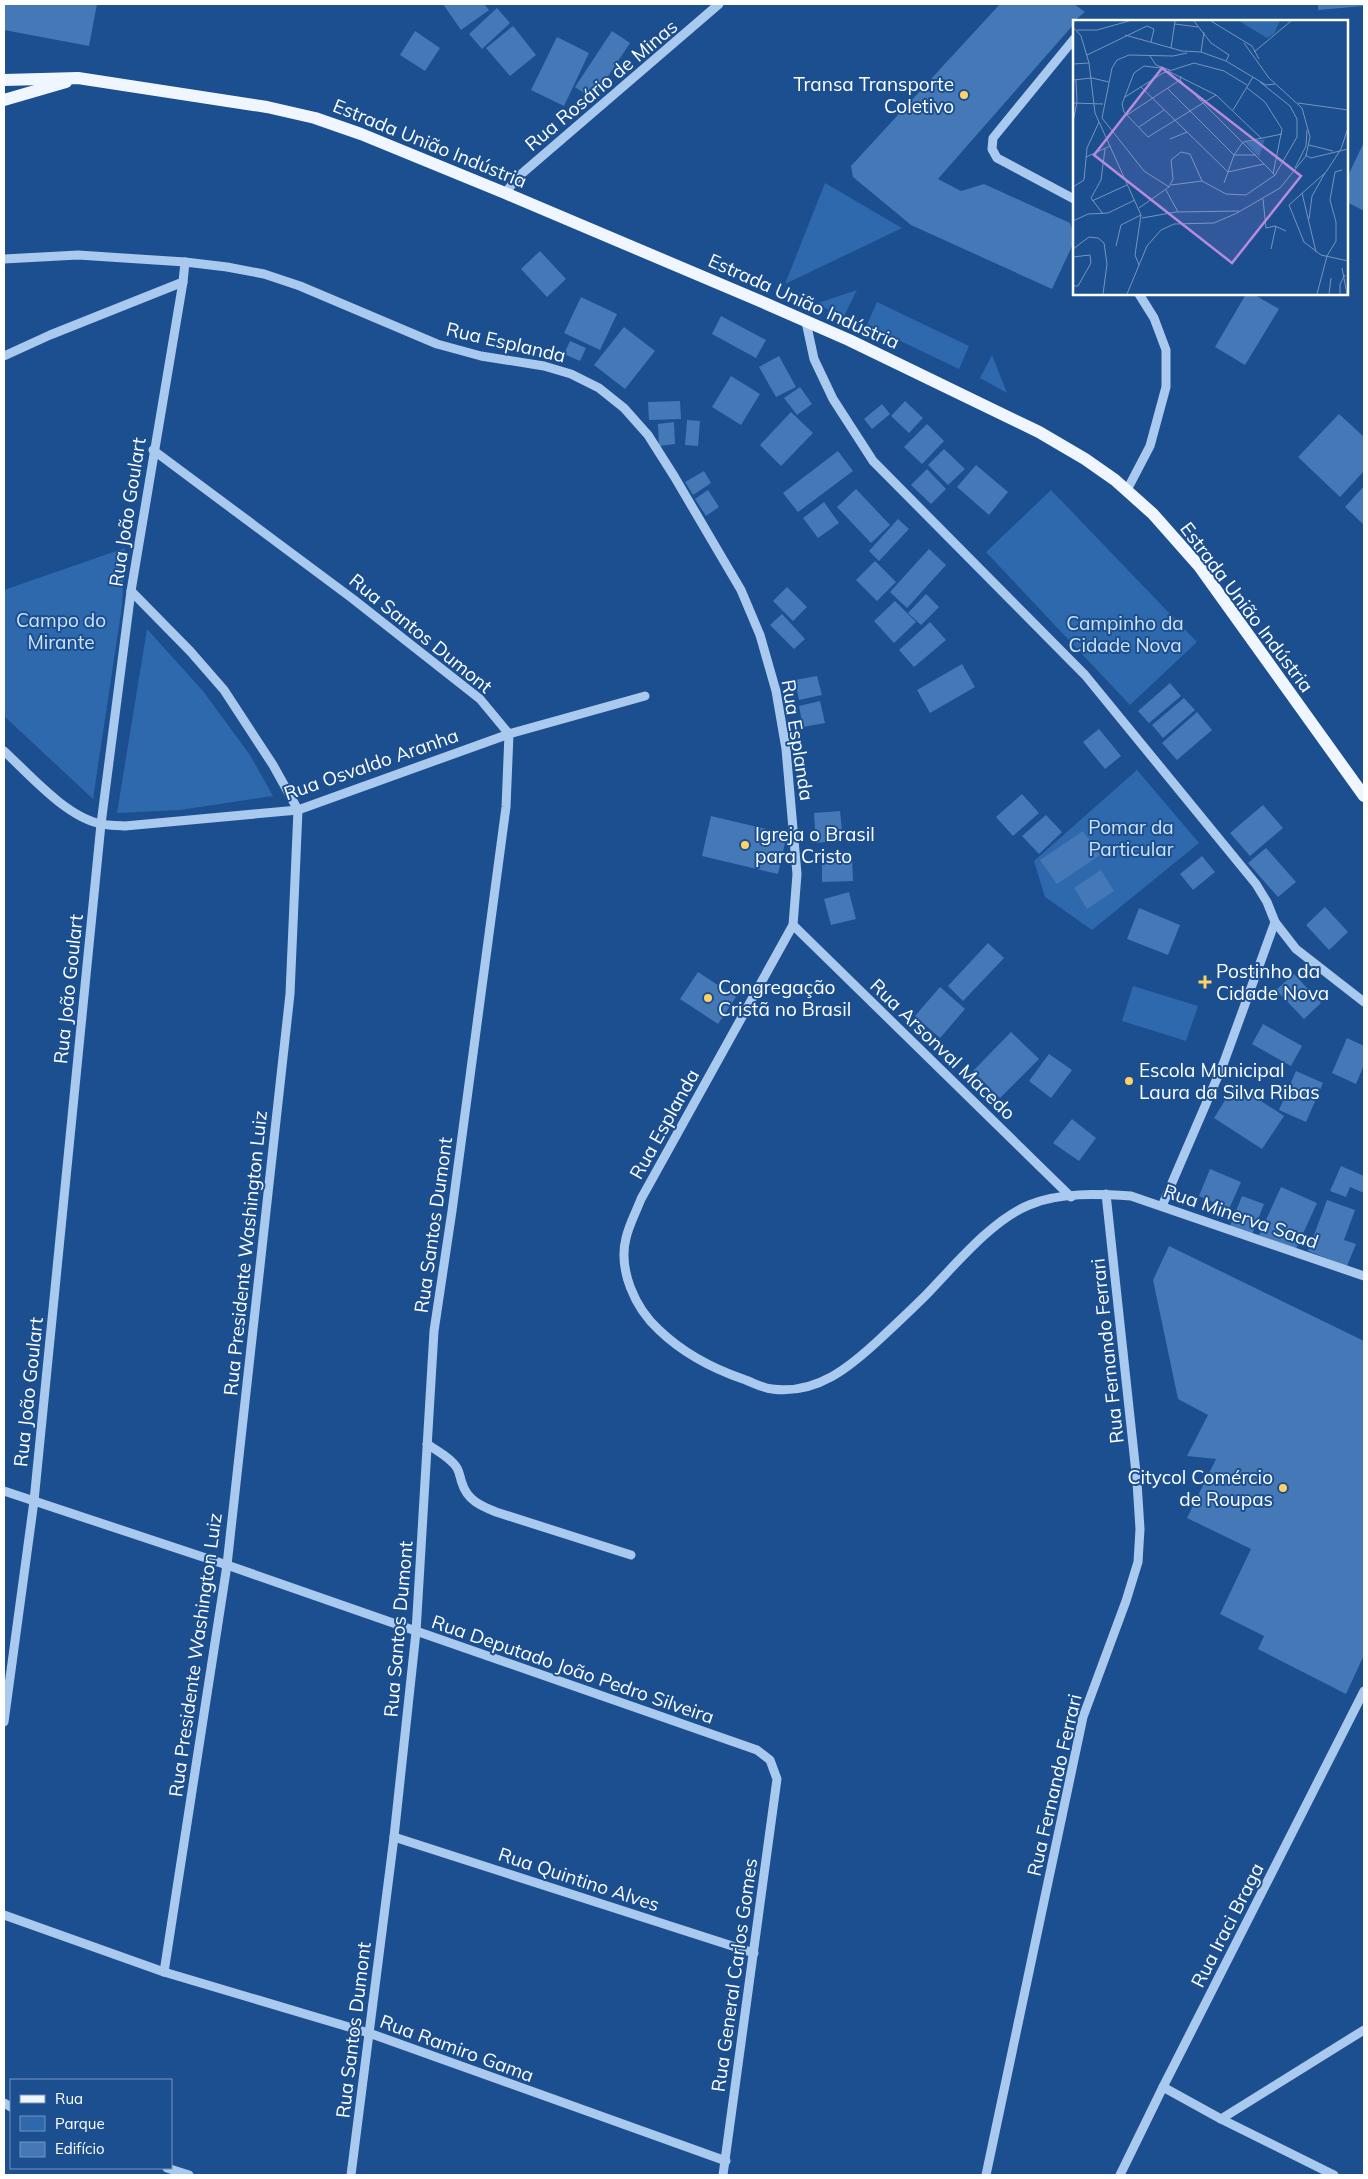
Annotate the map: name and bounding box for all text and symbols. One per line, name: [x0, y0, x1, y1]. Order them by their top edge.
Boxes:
street label: Rua Rosário de Minas: [520, 14, 682, 156]
inset map: [1073, 20, 1348, 295]
place label: Transa Transporte Coletivo: [794, 72, 954, 118]
marker: Transa Transporte Coletivo: [958, 89, 970, 101]
street label: Estrada União Indústria: [330, 93, 530, 193]
street label: Estrada União Indústria: [705, 248, 903, 354]
street label: Rua Esplanda: [444, 317, 568, 367]
street label: Rua João Goulart: [103, 435, 151, 588]
street label: Estrada União Indústria: [1175, 517, 1319, 697]
street label: Rua Santos Dumont: [345, 568, 498, 698]
park label: Campo do Mirante: [16, 608, 106, 654]
park label: Campinho da Cidade Nova: [1066, 611, 1184, 657]
street label: Rua Esplanda: [777, 678, 819, 802]
street label: Rua Osvaldo Aranha: [280, 723, 462, 805]
park label: Pomar da Particular: [1088, 815, 1174, 861]
place label: Igreja o Brasil para Cristo: [755, 822, 875, 868]
marker: Igreja o Brasil para Cristo: [739, 839, 751, 851]
street label: Rua João Goulart: [48, 913, 88, 1065]
place label: Postinho da Cidade Nova: [1216, 959, 1329, 1005]
street label: Rua Arsonval Macedo: [865, 973, 1021, 1125]
place label: Congregação Cristã no Brasil: [718, 975, 851, 1021]
marker: Postinho da Cidade Nova: [1198, 975, 1212, 989]
marker: Congregação Cristã no Brasil: [702, 992, 714, 1004]
place label: Escola Municipal Laura da Silva Ribas: [1139, 1058, 1320, 1104]
street label: Rua Esplanda: [624, 1065, 704, 1183]
marker: Escola Municipal Laura da Silva Ribas: [1123, 1075, 1135, 1087]
street label: Rua Presidente Washington Luiz: [218, 1109, 272, 1397]
street label: Rua Santos Dumont: [409, 1135, 457, 1314]
street label: Rua Minerva Saad: [1160, 1178, 1322, 1254]
street label: Rua Fernando Ferrari: [1085, 1257, 1129, 1445]
street label: Rua João Goulart: [8, 1316, 48, 1468]
place label: Citycol Comércio de Roupas: [1127, 1465, 1273, 1511]
marker: Citycol Comércio de Roupas: [1277, 1482, 1289, 1494]
street label: Rua Presidente Washington Luiz: [163, 1511, 227, 1799]
street label: Rua Santos Dumont: [378, 1539, 418, 1718]
street label: Rua Deputado João Pedro Silveira: [429, 1609, 717, 1729]
street label: Rua Fernando Ferrari: [1021, 1692, 1087, 1878]
street label: Rua Quintino Alves: [495, 1842, 663, 1916]
street label: Rua General Carlos Gomes: [706, 1857, 762, 2093]
street label: Rua Iraci Braga: [1185, 1859, 1269, 1991]
street label: Rua Santos Dumont: [330, 1940, 376, 2119]
street label: Rua Ramiro Gama: [377, 2009, 537, 2087]
legend: [10, 2079, 172, 2169]
text: Rua: [55, 2089, 83, 2108]
text: Parque: [55, 2114, 105, 2133]
text: Edifício: [55, 2139, 105, 2158]

